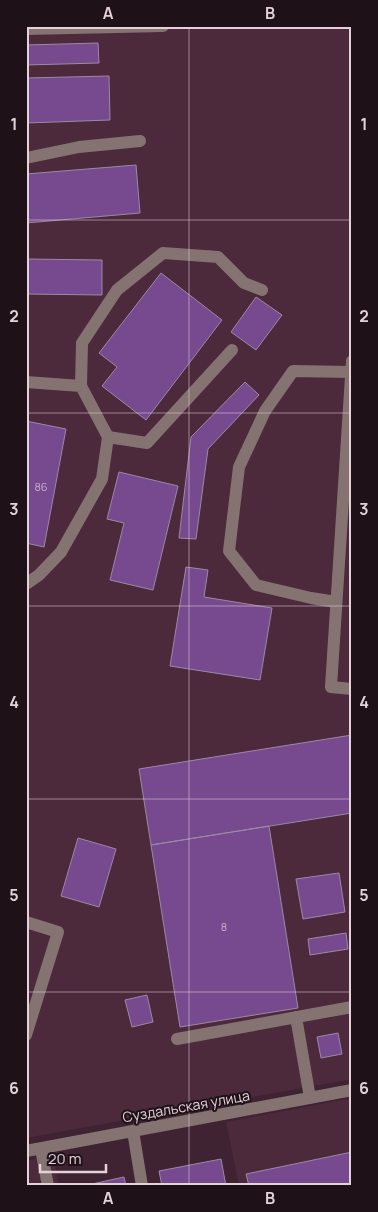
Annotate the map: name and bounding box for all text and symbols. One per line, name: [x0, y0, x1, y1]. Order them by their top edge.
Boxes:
text: A: [103, 2, 114, 24]
text: B: [265, 2, 275, 24]
text: 1: [10, 113, 18, 135]
text: 1: [360, 113, 368, 135]
text: 2: [9, 305, 19, 327]
text: 2: [359, 305, 369, 327]
house number: 86: [34, 479, 48, 494]
text: 3: [9, 498, 19, 520]
text: 3: [359, 498, 369, 520]
text: 4: [9, 691, 19, 713]
text: 4: [359, 691, 369, 713]
text: 5: [9, 884, 19, 906]
text: 5: [359, 884, 369, 906]
house number: 8: [221, 919, 227, 934]
text: 6: [9, 1077, 19, 1099]
text: 6: [359, 1077, 369, 1099]
street label: Суздальская улица: [121, 1085, 251, 1127]
scale bar: [40, 1142, 106, 1174]
text: 20 m: [48, 1148, 81, 1169]
text: A: [103, 1187, 114, 1209]
text: B: [265, 1187, 275, 1209]

